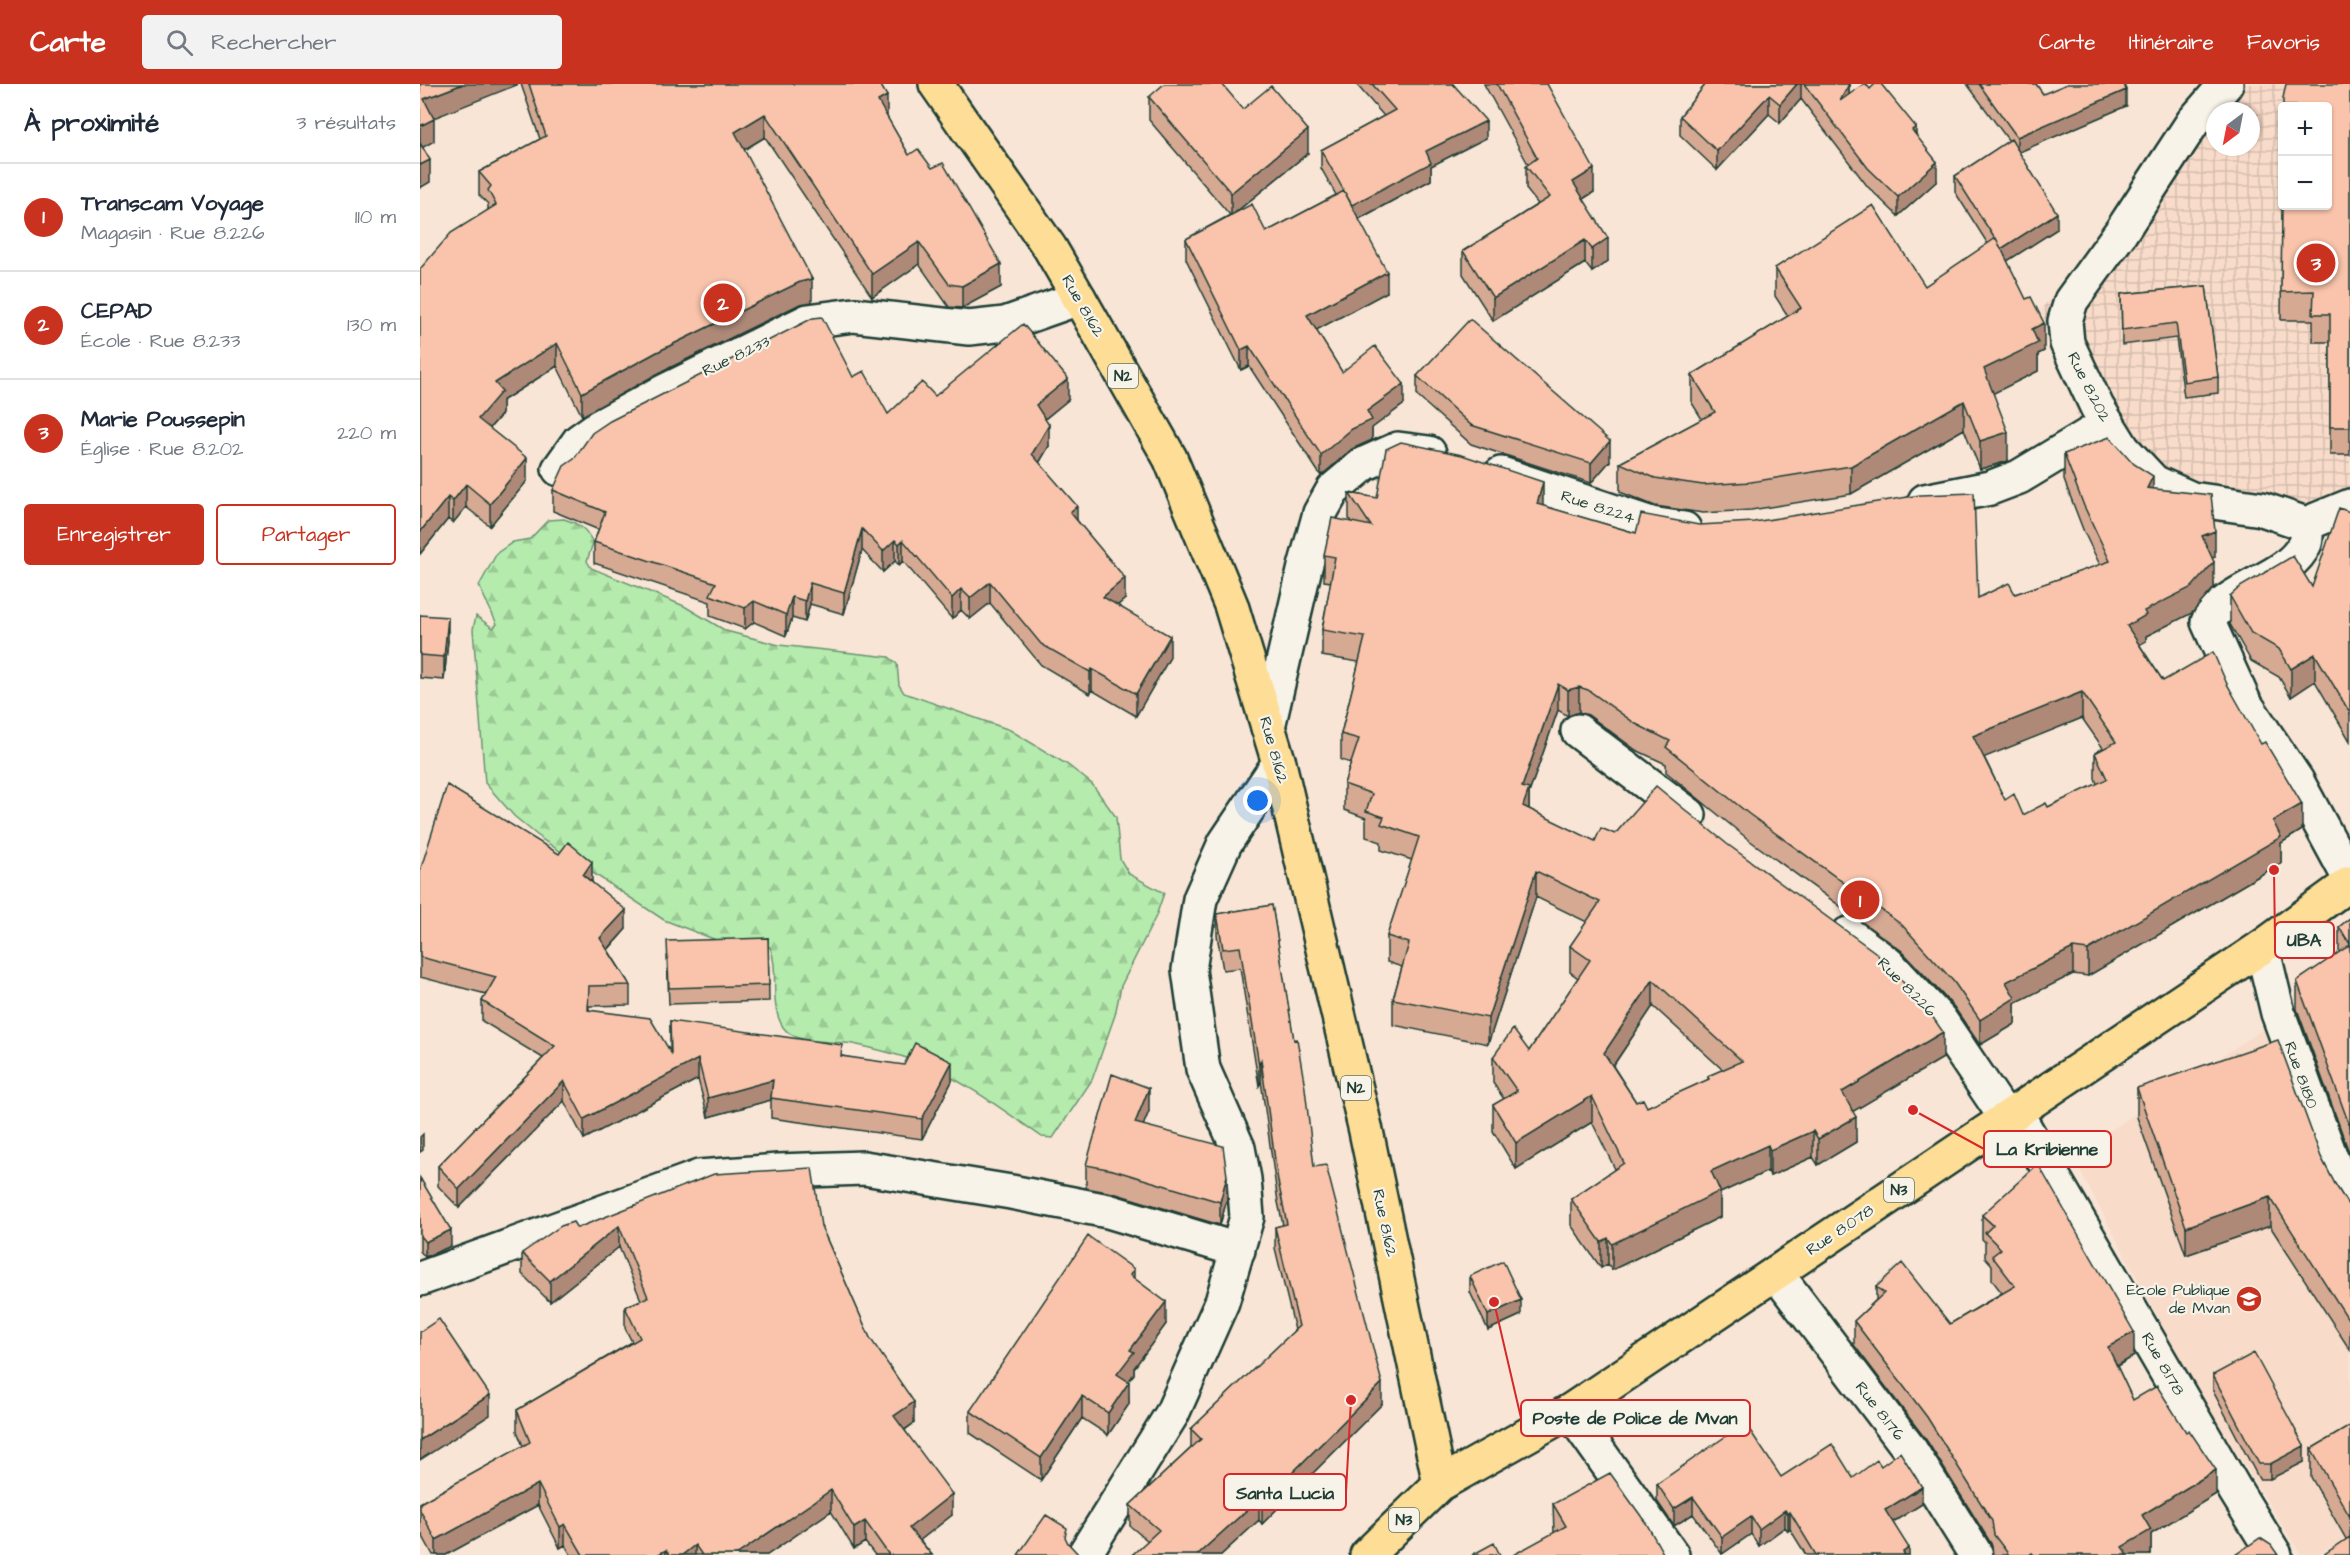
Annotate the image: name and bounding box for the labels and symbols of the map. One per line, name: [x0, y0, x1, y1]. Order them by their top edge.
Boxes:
north arrow: [2206, 102, 2260, 156]
pin: 3: [2296, 240, 2336, 285]
street label: Rue 8.162: [1056, 271, 1110, 341]
pin: 2: [704, 280, 742, 326]
street label: Rue 8.233: [699, 330, 773, 382]
street label: Rue 8.202: [2062, 348, 2116, 426]
road number: N2: [1108, 364, 1138, 388]
street label: Rue 8.224: [1558, 485, 1638, 529]
street label: Rue 8.162: [1254, 714, 1294, 786]
your location: [1243, 786, 1272, 815]
pin: 1: [1840, 878, 1880, 922]
callout: UBA: [2275, 922, 2334, 958]
text: UBA: [2287, 928, 2322, 953]
street label: Rue 8.226: [1873, 953, 1941, 1021]
street label: Rue 8.180: [2279, 1038, 2323, 1112]
road number: N2: [1341, 1076, 1371, 1100]
callout: La Kribienne: [1984, 1131, 2111, 1167]
text: La Kribienne: [1996, 1137, 2099, 1162]
road number: N3: [1884, 1178, 1914, 1202]
street label: Rue 8.162: [1367, 1187, 1403, 1259]
street label: Rue 8.078: [1802, 1199, 1878, 1261]
place label: Ecole Publique de Mvan: [2127, 1279, 2230, 1319]
school or university icon: Ecole Publique de Mvan: [2234, 1284, 2264, 1314]
street label: Rue 8.178: [2136, 1328, 2190, 1400]
street label: Rue 8.176: [1850, 1377, 1910, 1445]
callout: Poste de Police de Mvan: [1521, 1400, 1750, 1436]
text: Poste de Police de Mvan: [1532, 1406, 1738, 1431]
callout: Santa Lucia: [1224, 1474, 1346, 1510]
text: Santa Lucia: [1235, 1481, 1335, 1506]
road number: N3: [1389, 1508, 1419, 1532]

